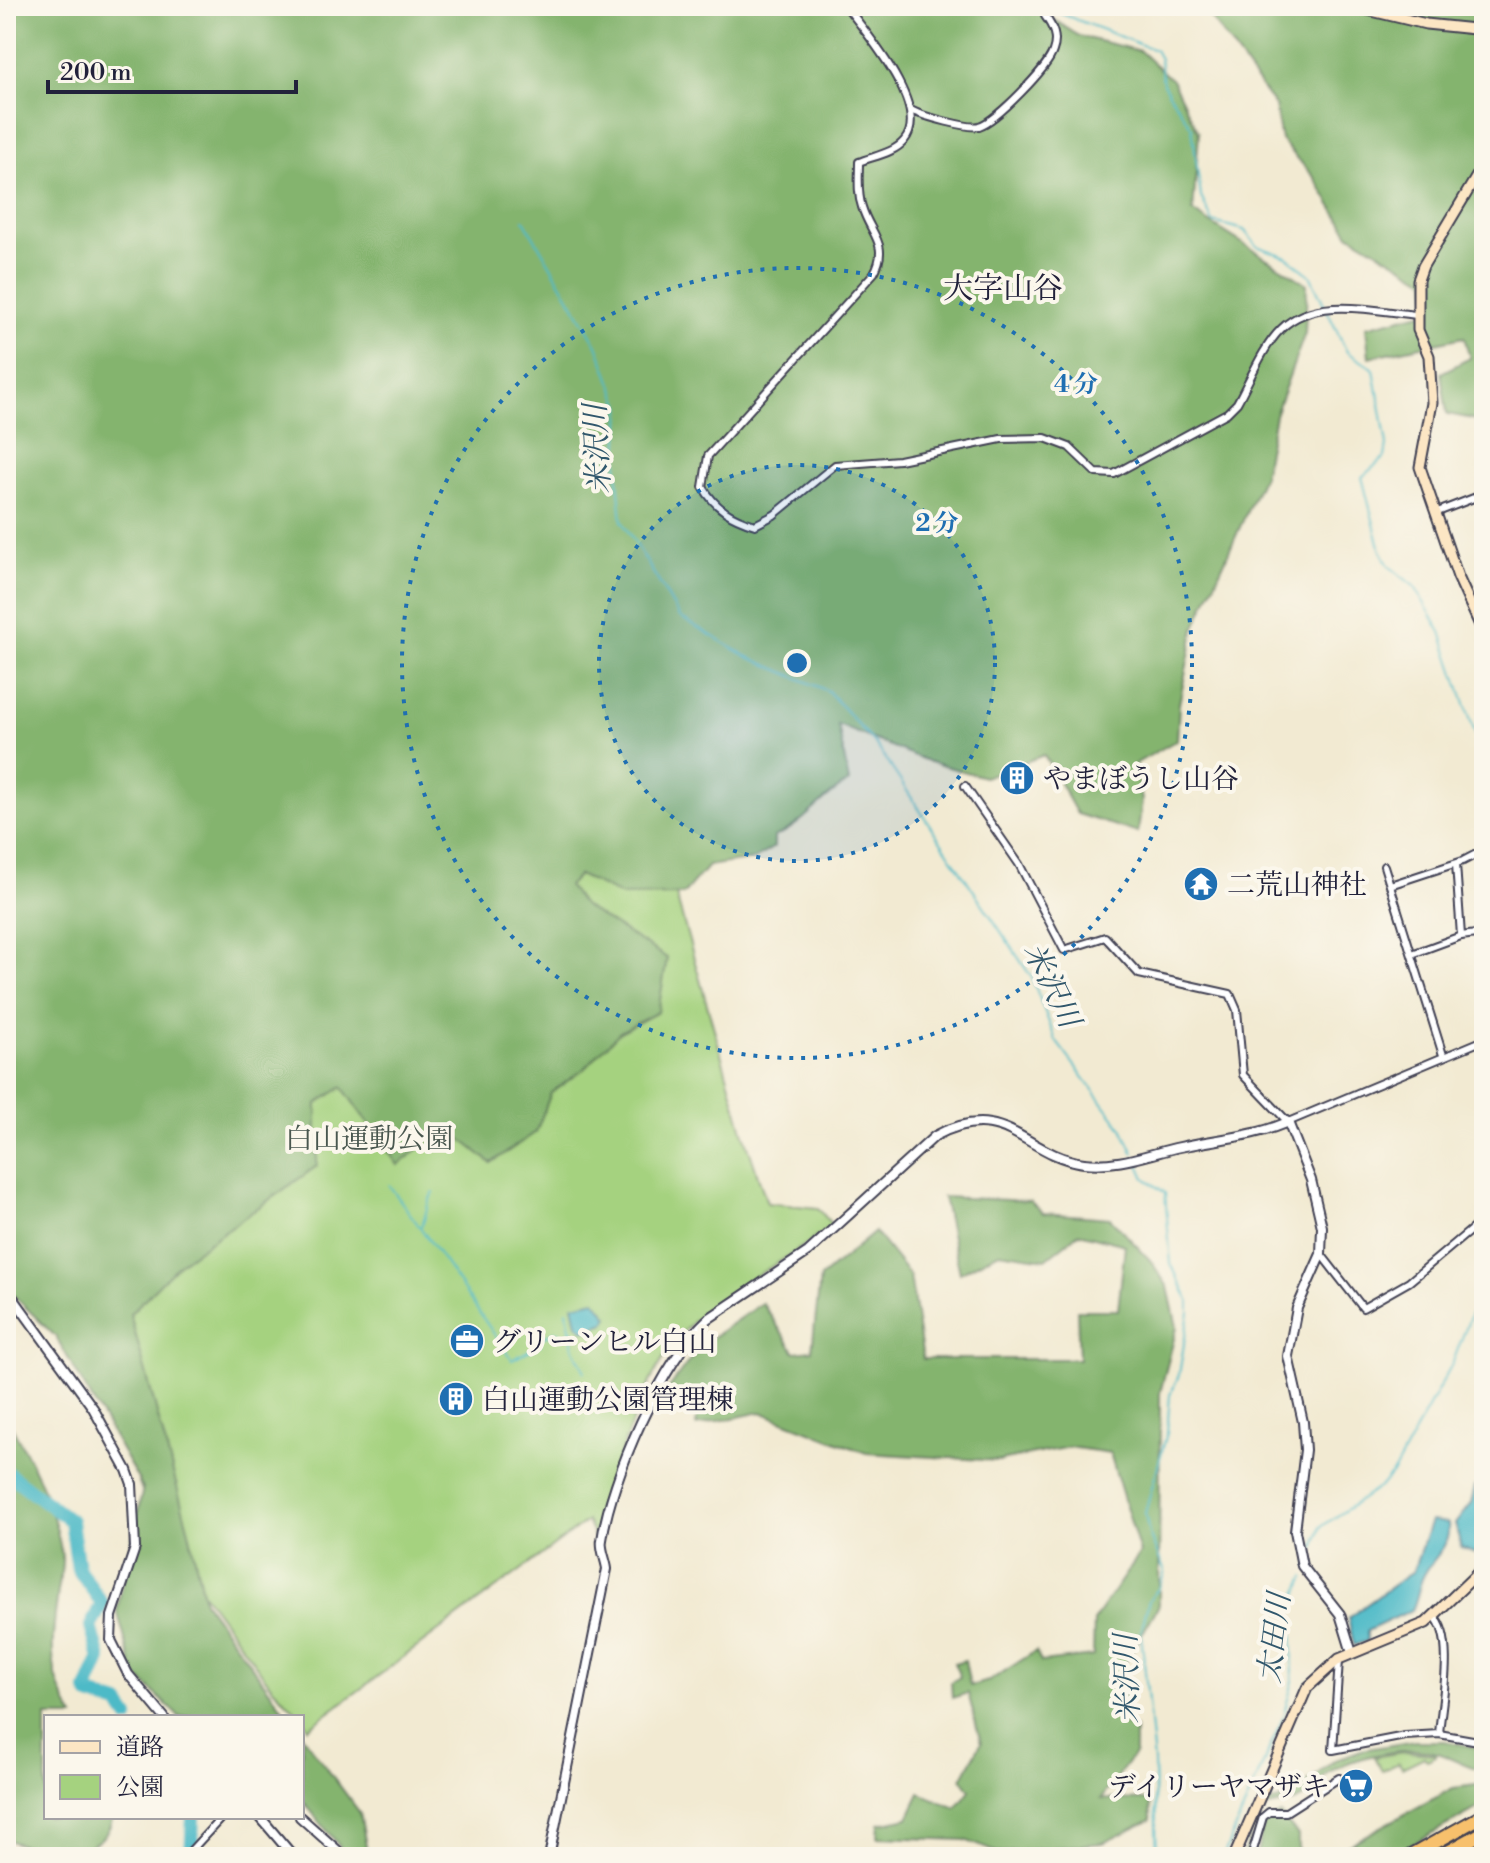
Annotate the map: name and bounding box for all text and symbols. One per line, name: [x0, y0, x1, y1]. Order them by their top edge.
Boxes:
scale bar: [48, 44, 296, 94]
text: 200 m: [60, 58, 131, 88]
district label: 大字山谷: [943, 270, 1063, 308]
text: 4 分: [1054, 370, 1098, 400]
water label: 米沢川: [577, 400, 619, 495]
text: 2 分: [916, 509, 958, 539]
centre of rings: [783, 649, 811, 677]
building icon: やまぼうし山谷: [998, 759, 1036, 797]
place label: やまぼうし山谷: [1043, 762, 1239, 797]
temple icon: 二荒山神社: [1182, 865, 1220, 903]
place label: 二荒山神社: [1227, 868, 1367, 903]
water label: 米沢川: [1014, 937, 1089, 1037]
park label: 白山運動公園: [285, 1122, 453, 1157]
office icon: グリーンヒル白山: [448, 1322, 486, 1360]
place label: グリーンヒル白山: [493, 1325, 716, 1360]
building icon: 白山運動公園管理棟: [437, 1380, 475, 1418]
place label: 白山運動公園管理棟: [482, 1383, 734, 1418]
water label: 太田川: [1251, 1588, 1300, 1685]
water label: 米沢川: [1107, 1630, 1149, 1725]
legend: [44, 1715, 304, 1819]
text: 道路: [116, 1733, 164, 1763]
supermarket icon: デイリーヤマザキ: [1337, 1767, 1375, 1805]
place label: デイリーヤマザキ: [1108, 1770, 1330, 1805]
text: 公園: [116, 1773, 164, 1803]

